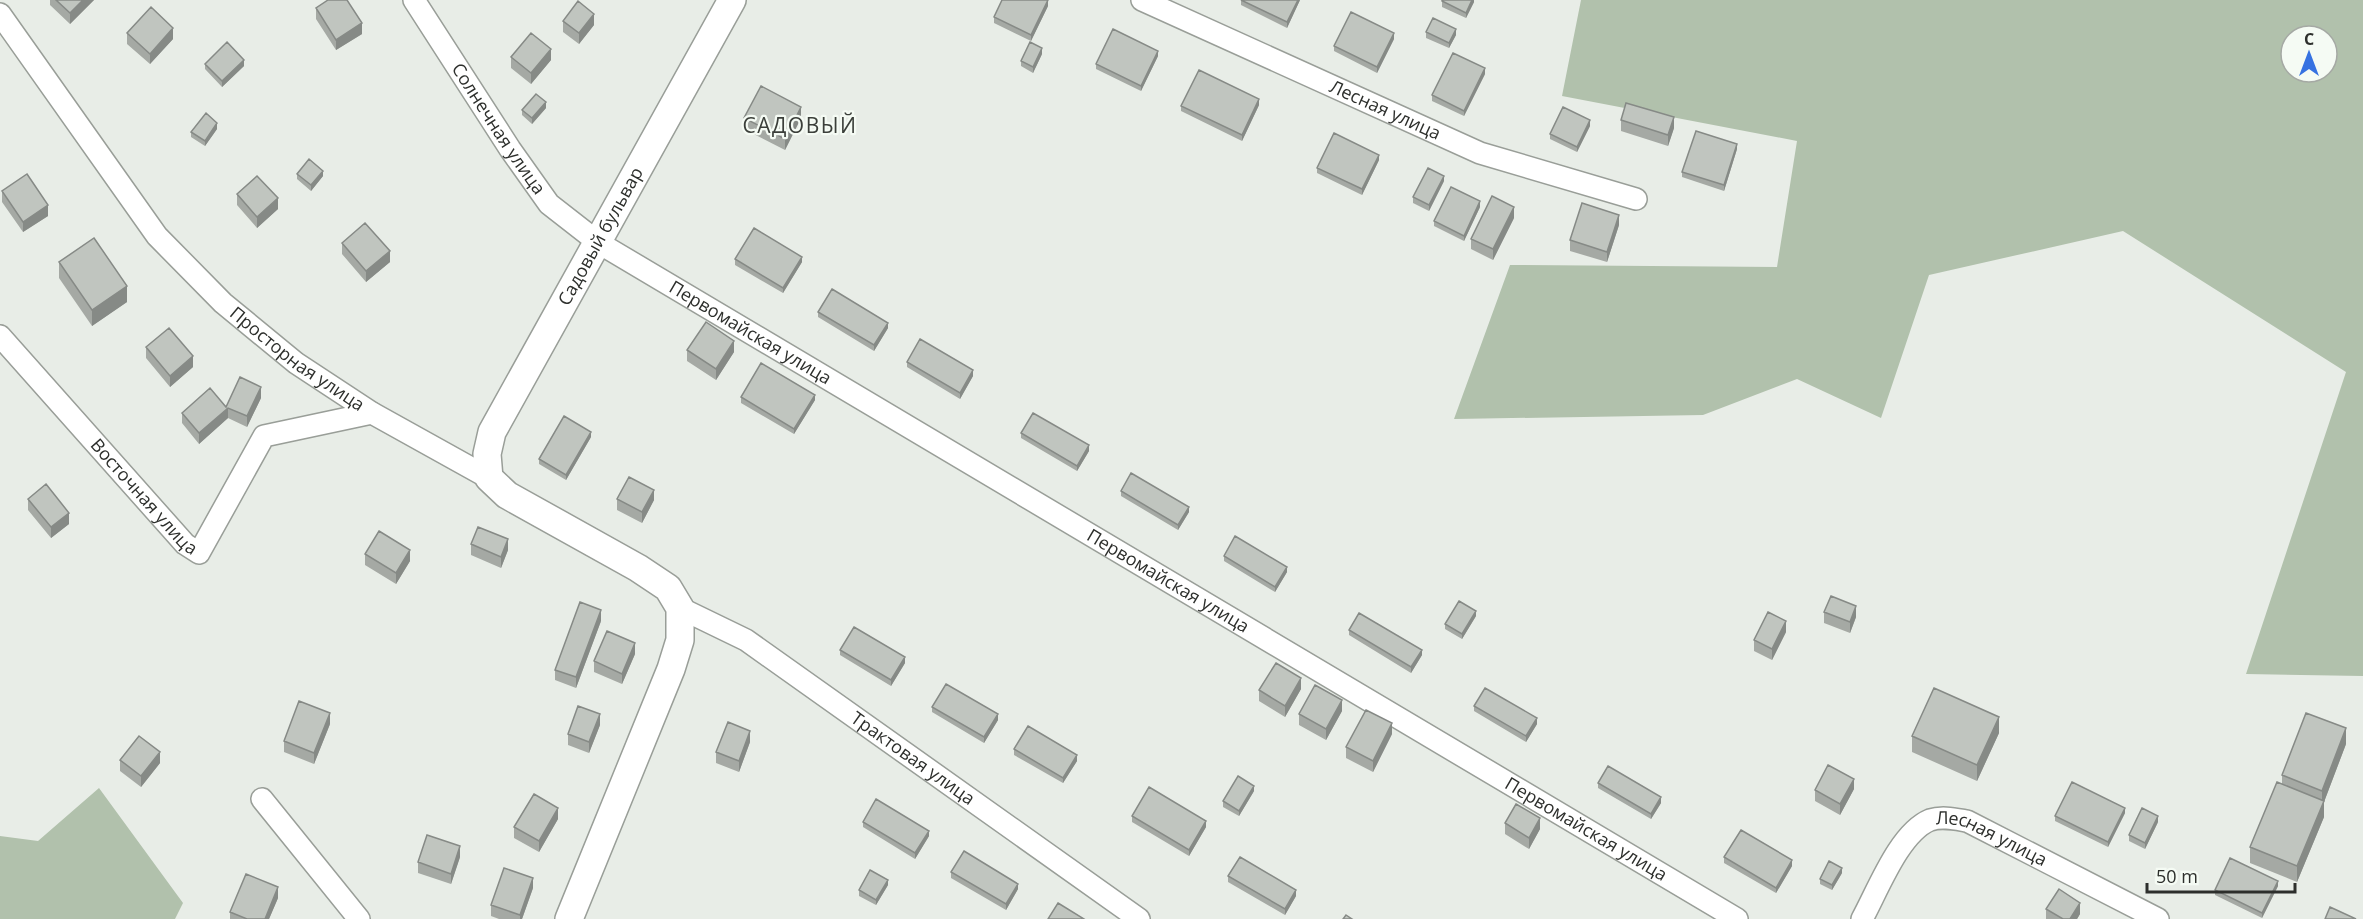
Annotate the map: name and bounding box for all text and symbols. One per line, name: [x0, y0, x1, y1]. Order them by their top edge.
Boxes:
north arrow: [2279, 24, 2339, 84]
text: С: [2304, 28, 2314, 50]
street label: Солнечная улица: [447, 58, 551, 199]
street label: Лесная улица: [1326, 74, 1445, 145]
district label: САДОВЫЙ: [742, 111, 858, 139]
street label: Садовый бульвар: [552, 162, 648, 309]
street label: Первомайская улица: [665, 274, 836, 389]
street label: Просторная улица: [225, 301, 370, 416]
street label: Восточная улица: [86, 433, 202, 560]
street label: Первомайская улица: [1083, 523, 1254, 638]
street label: Трактовая улица: [847, 705, 980, 810]
street label: Первомайская улица: [1501, 771, 1672, 886]
street label: Лесная улица: [1936, 805, 2051, 871]
scale bar: [2147, 856, 2296, 894]
text: 50 m: [2156, 864, 2198, 888]

